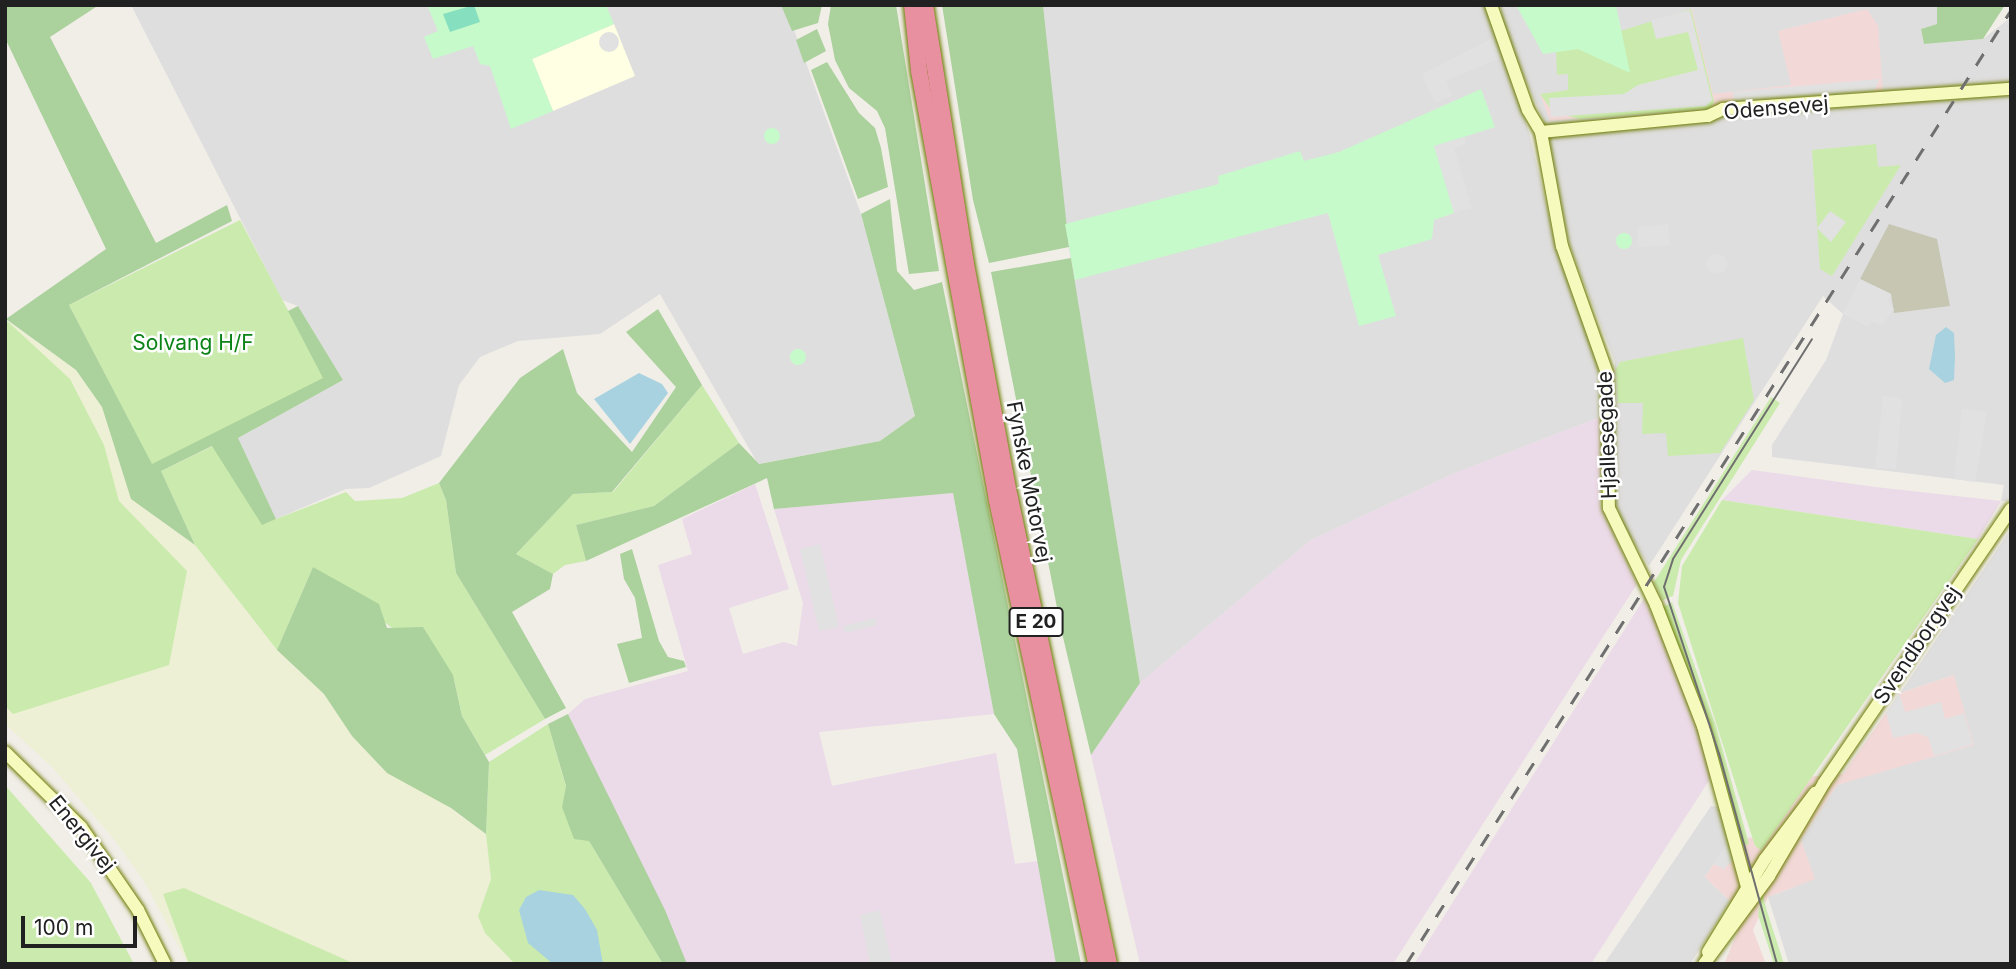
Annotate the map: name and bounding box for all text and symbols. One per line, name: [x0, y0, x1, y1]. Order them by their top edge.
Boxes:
street label: Odensevej: [1722, 91, 1830, 125]
park label: Solvang H/F: [132, 330, 254, 356]
street label: Hjallesegade: [1592, 371, 1622, 499]
street label: Fynske Motorvej: [1001, 399, 1057, 565]
street label: Svendborgvej: [1868, 581, 1966, 709]
road number: E 20: [1008, 607, 1064, 638]
street label: Energivej: [43, 791, 121, 877]
scale bar: [24, 902, 140, 946]
text: 100 m: [34, 915, 93, 940]

